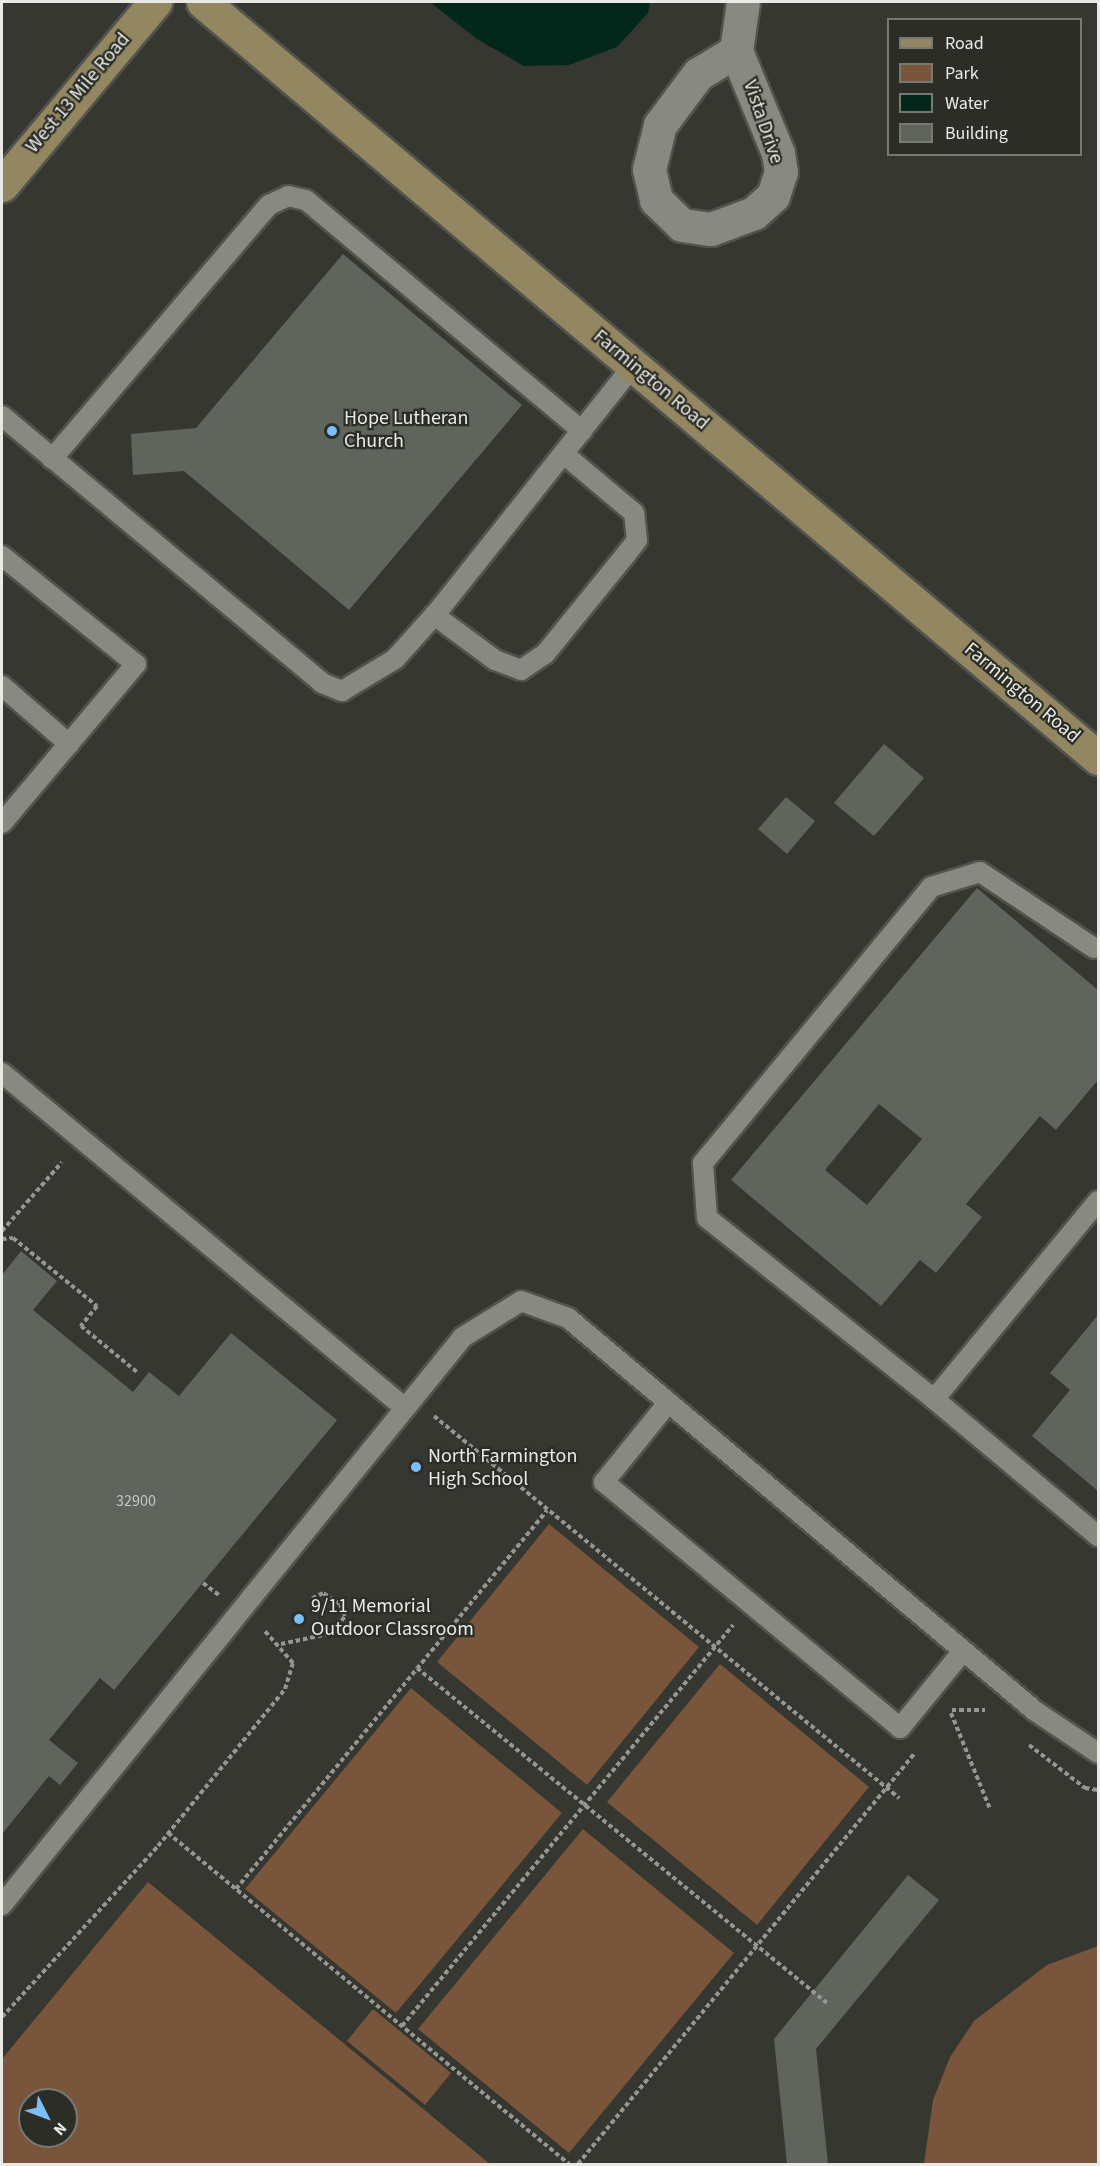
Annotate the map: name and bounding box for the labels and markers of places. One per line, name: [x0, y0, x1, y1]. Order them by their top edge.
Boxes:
place label: Hope Lutheran Church: [344, 407, 468, 454]
marker: Hope Lutheran Church: [325, 424, 339, 438]
place label: North Farmington High School: [428, 1444, 577, 1491]
marker: North Farmington High School: [409, 1460, 423, 1474]
place label: 9/11 Memorial Outdoor Classroom: [311, 1595, 474, 1642]
marker: 9/11 Memorial Outdoor Classroom: [292, 1612, 306, 1626]

